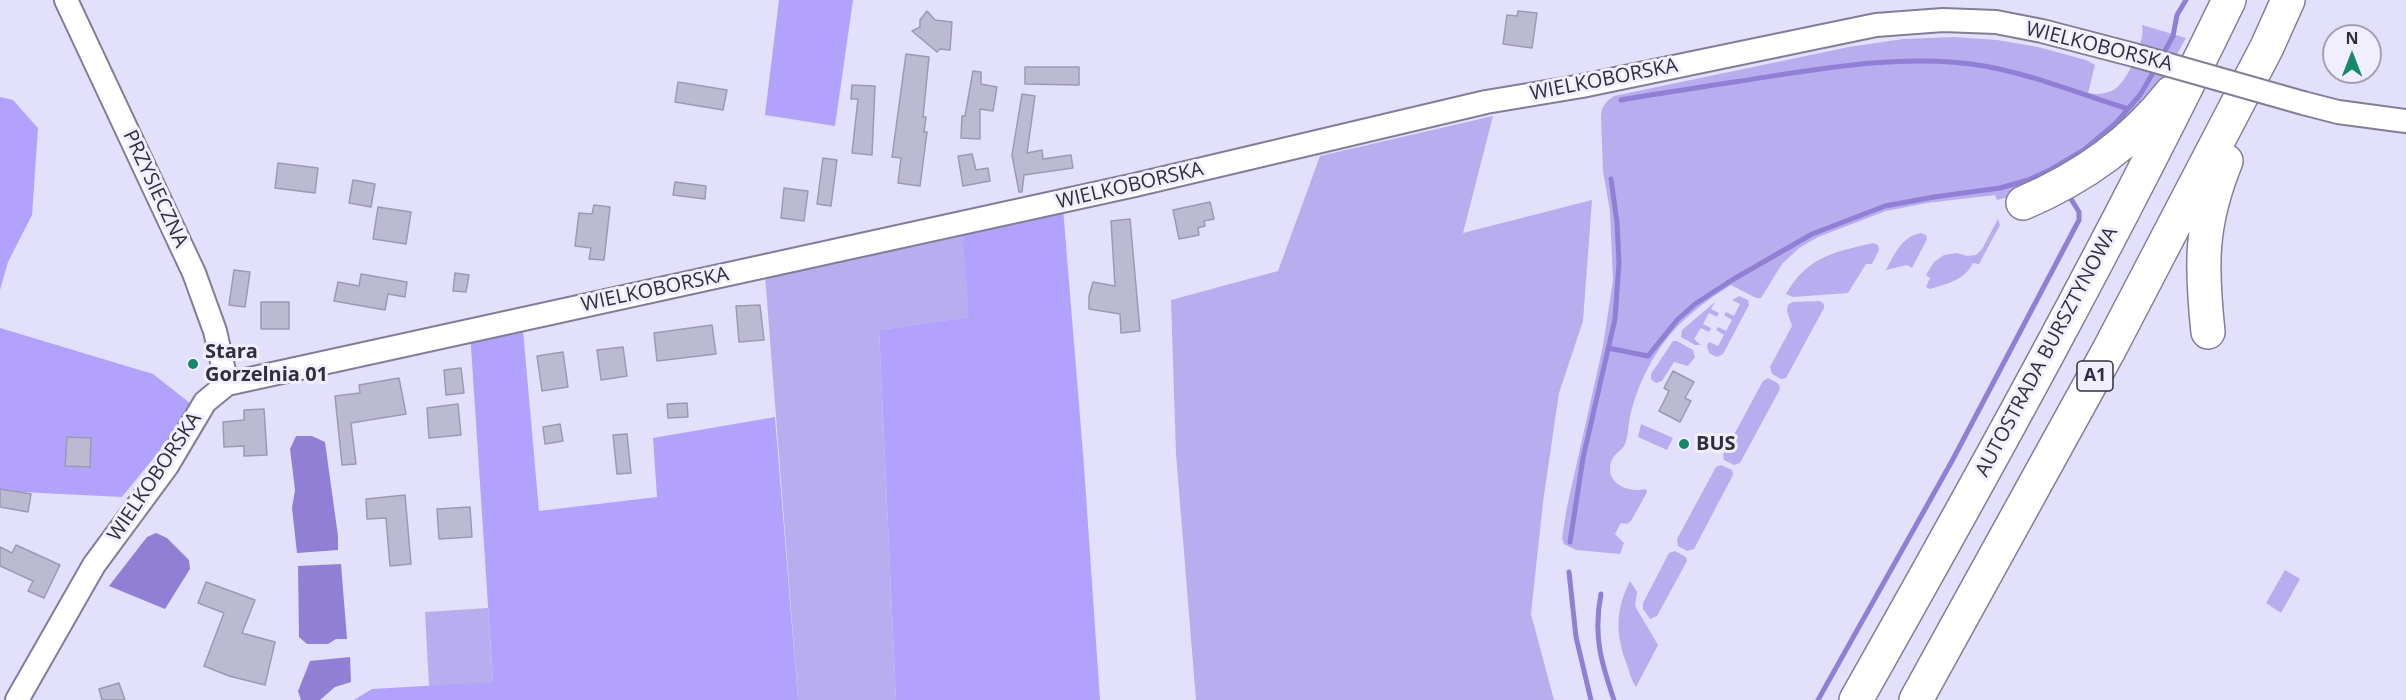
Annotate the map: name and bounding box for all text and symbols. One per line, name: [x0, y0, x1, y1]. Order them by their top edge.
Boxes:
street label: WIELKOBORSKA: [2023, 17, 2175, 77]
north arrow: [2322, 24, 2382, 84]
text: N: [2345, 27, 2359, 49]
street label: WIELKOBORSKA: [1528, 54, 1680, 106]
street label: PRZYSIECZNA: [117, 127, 193, 251]
street label: WIELKOBORSKA: [1054, 157, 1206, 215]
street label: AUTOSTRADA BURSZTYNOWA: [1971, 223, 2123, 481]
street label: WIELKOBORSKA: [579, 263, 731, 317]
place label: Stara Gorzelnia 01: [205, 340, 328, 387]
marker: Stara Gorzelnia 01: [186, 357, 200, 371]
road number: A1: [2077, 361, 2113, 391]
street label: WIELKOBORSKA: [103, 408, 207, 546]
place label: BUS: [1696, 432, 1736, 456]
marker: BUS: [1677, 437, 1691, 451]

